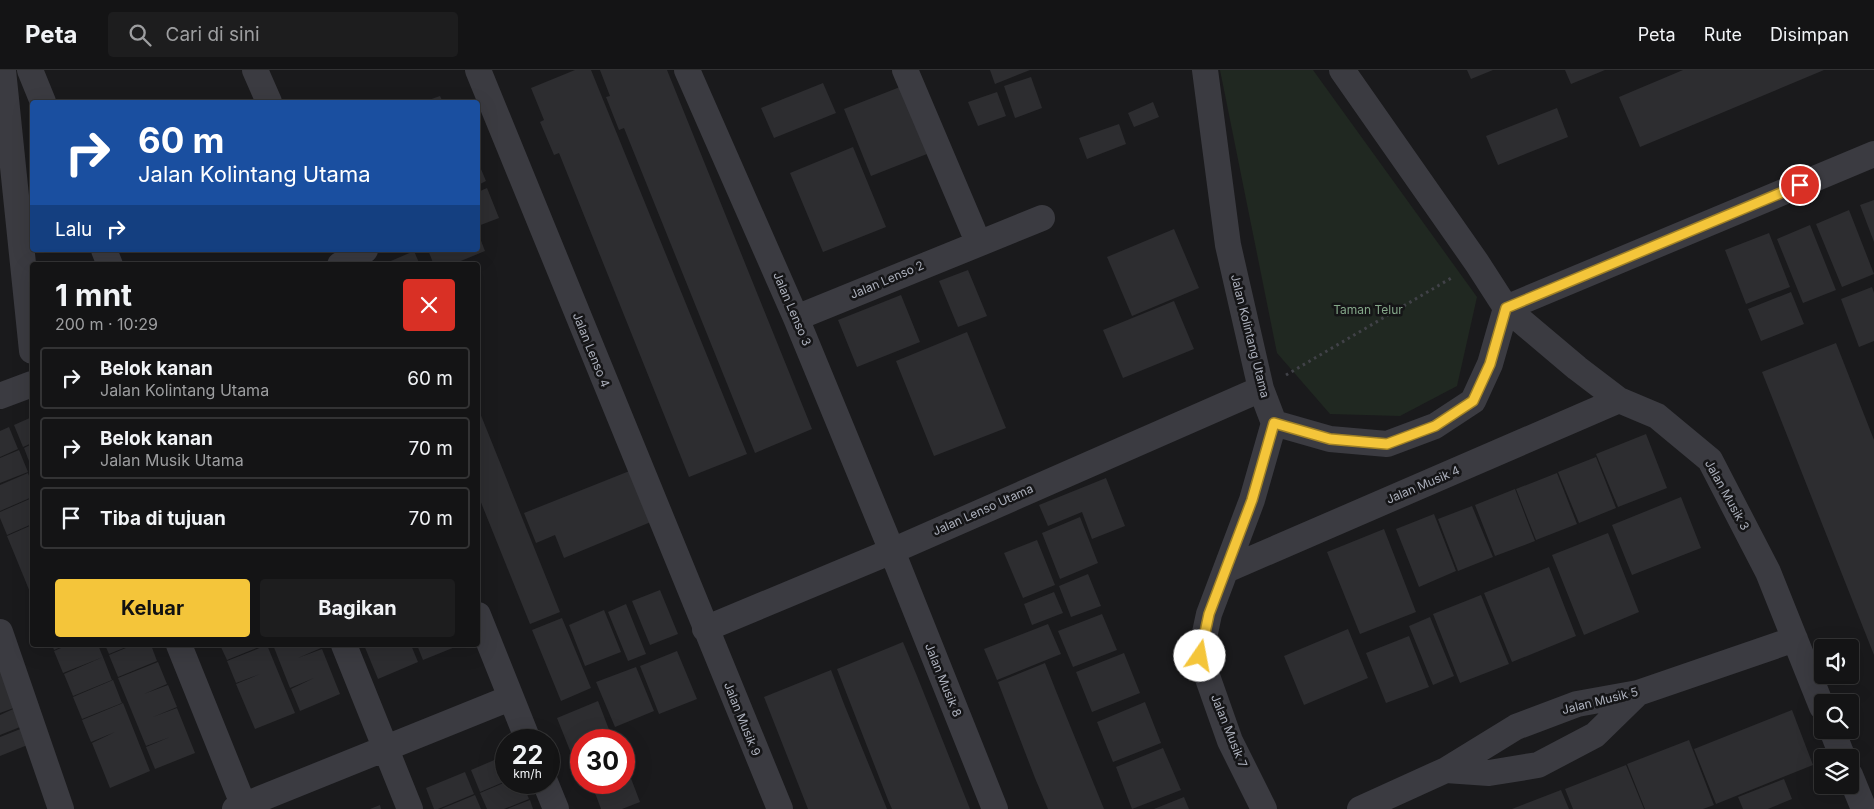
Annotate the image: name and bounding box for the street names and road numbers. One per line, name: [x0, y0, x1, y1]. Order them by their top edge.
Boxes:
street label: Jalan Lenso 2: [848, 257, 926, 302]
street label: Jalan Lenso 3: [770, 270, 815, 348]
street label: Jalan Kolintang Utama: [1228, 273, 1273, 399]
street label: Jalan Lenso 4: [570, 310, 613, 390]
street label: Jalan Musik 3: [1702, 457, 1753, 533]
street label: Jalan Musik 4: [1384, 462, 1462, 507]
street label: Jalan Lenso Utama: [930, 481, 1035, 538]
street label: Jalan Musik 8: [922, 641, 965, 719]
street label: Jalan Musik 9: [721, 680, 764, 758]
street label: Jalan Musik 5: [1560, 684, 1640, 717]
street label: Jalan Musik 7: [1208, 692, 1251, 770]

